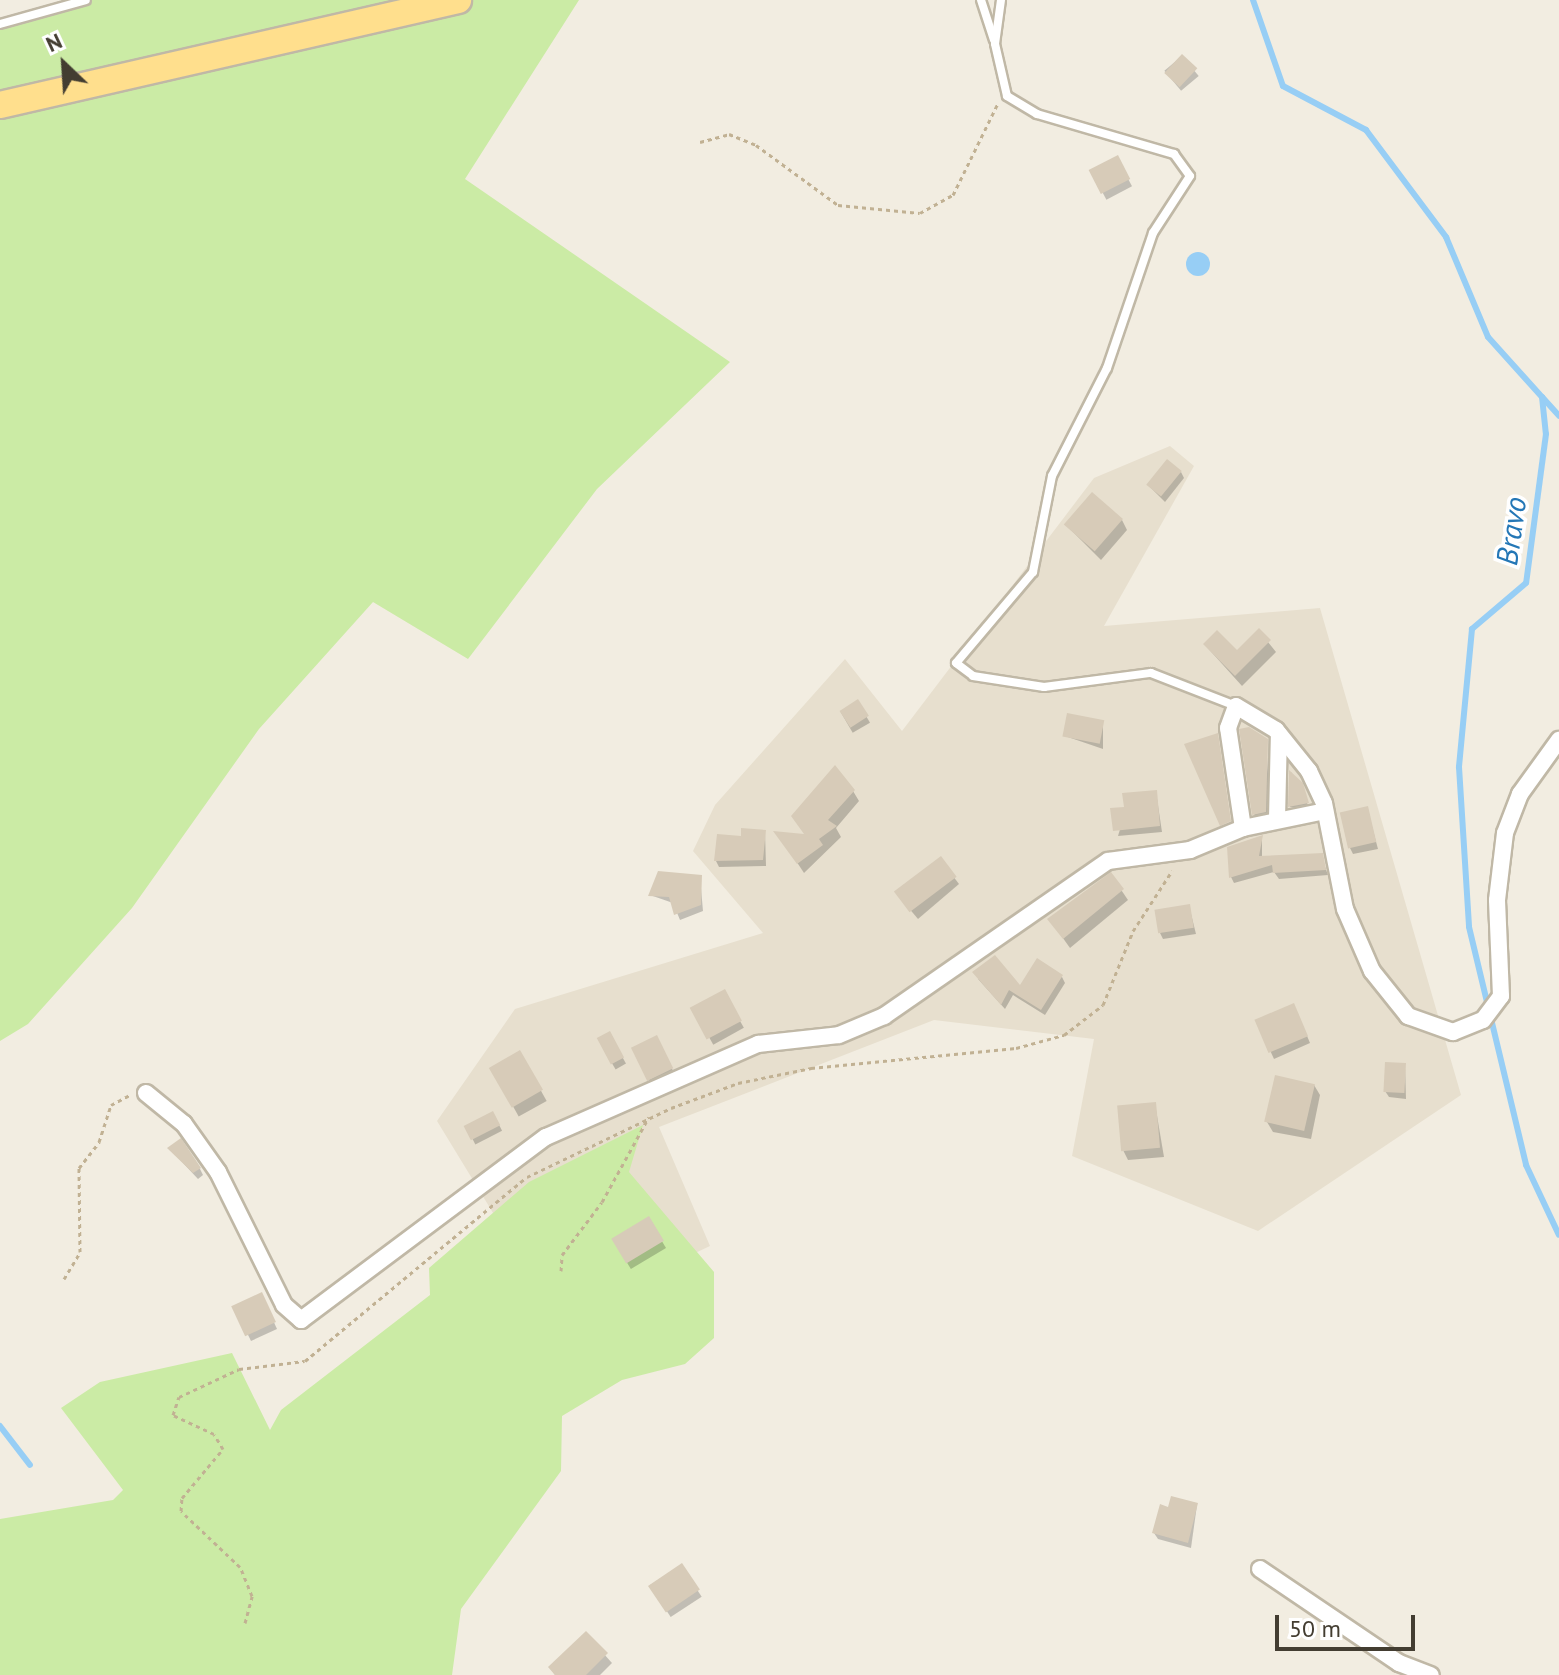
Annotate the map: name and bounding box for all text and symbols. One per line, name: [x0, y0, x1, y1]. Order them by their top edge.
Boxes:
north arrow: [24, 24, 104, 104]
text: N: [41, 27, 66, 58]
water label: Bravo: [1488, 494, 1534, 568]
scale bar: [1279, 1599, 1419, 1649]
text: 50 m: [1289, 1613, 1341, 1644]

